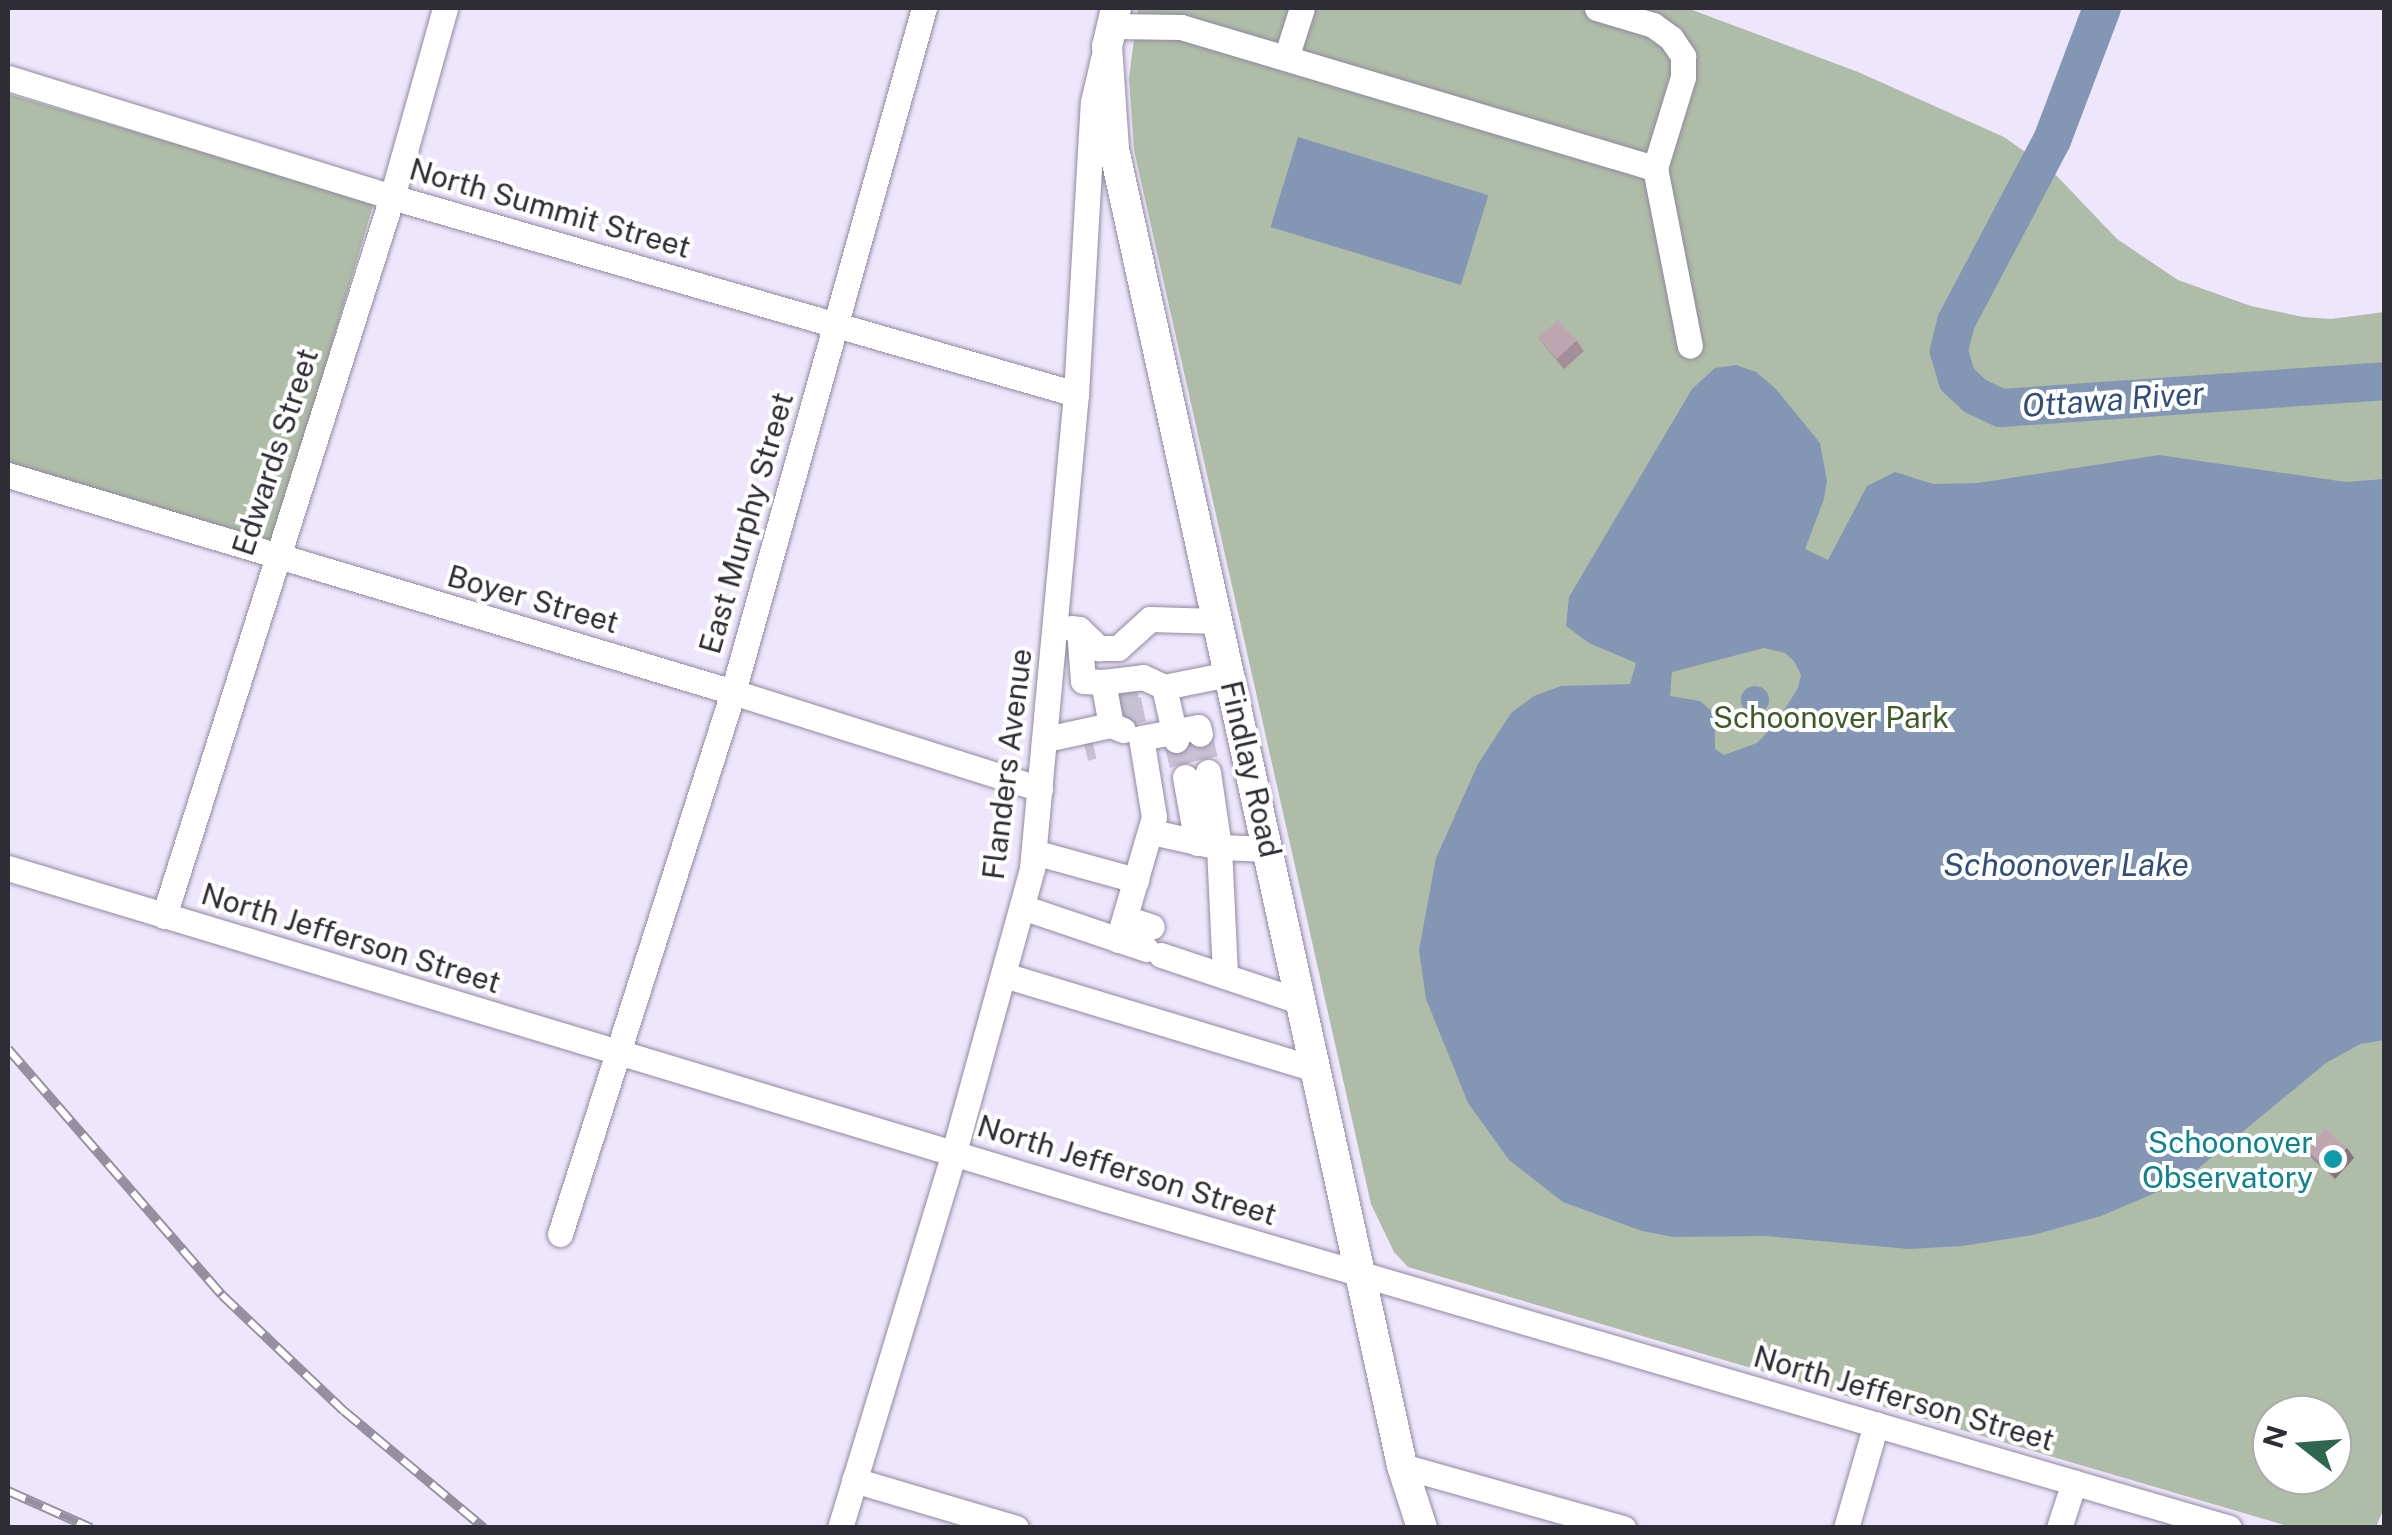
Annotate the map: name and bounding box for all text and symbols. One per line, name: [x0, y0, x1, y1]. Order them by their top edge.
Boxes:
street label: North Summit Street: [405, 151, 695, 265]
street label: Edwards Street: [225, 344, 325, 560]
water label: Ottawa River: [2021, 374, 2205, 426]
street label: East Murphy Street: [691, 388, 801, 658]
street label: Boyer Street: [443, 557, 623, 641]
street label: Flanders Avenue: [975, 646, 1039, 882]
street label: Findlay Road: [1213, 677, 1289, 861]
park label: Schoonover Park: [1713, 699, 1949, 735]
water label: Schoonover Lake: [1943, 846, 2189, 884]
street label: North Jefferson Street: [197, 875, 505, 1001]
street label: North Jefferson Street: [973, 1107, 1281, 1233]
place label: Schoonover Observatory: [2142, 1124, 2313, 1194]
marker: Schoonover Observatory: [2322, 1148, 2344, 1170]
street label: North Jefferson Street: [1750, 1338, 2058, 1458]
north arrow: [2252, 1395, 2352, 1495]
text: N: [2256, 1421, 2294, 1452]

